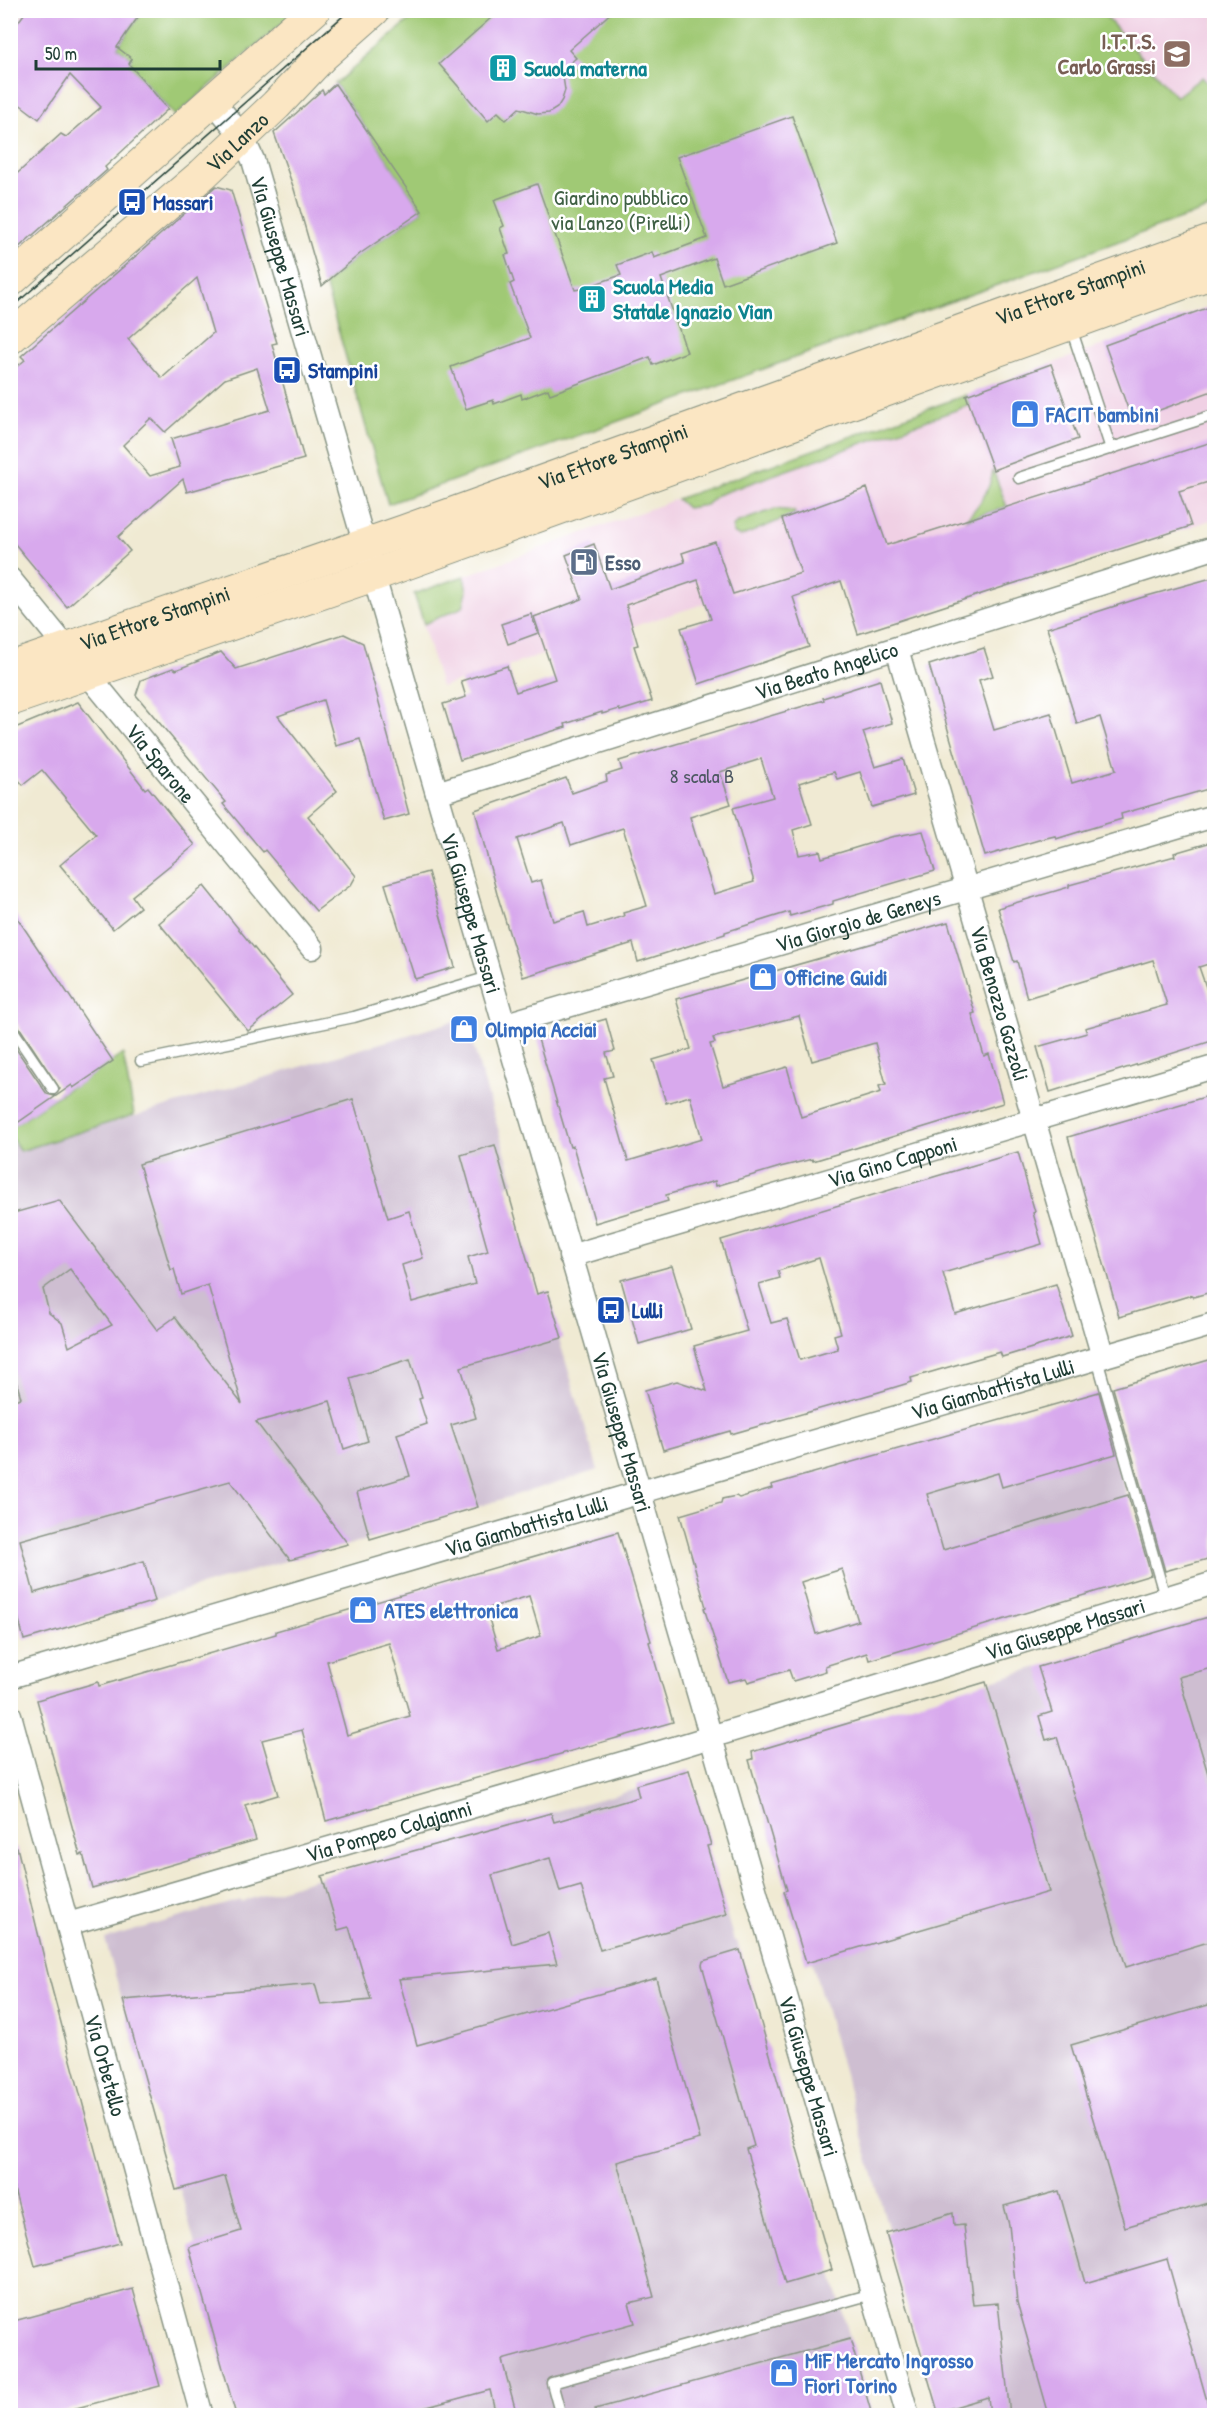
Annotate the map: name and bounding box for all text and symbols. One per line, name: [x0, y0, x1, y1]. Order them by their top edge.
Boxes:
place label: I.T.T.S. Carlo Grassi: [1058, 26, 1156, 81]
scale bar: [36, 33, 220, 71]
school or university icon: I.T.T.S. Carlo Grassi: [1161, 38, 1193, 70]
text: 50 m: [45, 41, 77, 66]
building icon: Scuola materna: [487, 52, 519, 84]
place label: Scuola materna: [524, 53, 647, 83]
street label: Via Lanzo: [199, 105, 275, 179]
street label: Via Giuseppe Massari: [243, 172, 318, 340]
park label: Giardino pubblico via Lanzo (Pirelli): [551, 182, 691, 237]
bus stop icon: Massari: [116, 186, 148, 218]
place label: Massari: [153, 187, 214, 217]
street label: Via Ettore Stampini: [991, 251, 1149, 332]
place label: Scuola Media Statale Ignazio Vian: [613, 271, 773, 327]
building icon: Scuola Media Statale Ignazio Vian: [576, 283, 608, 315]
bus stop icon: Stampini: [271, 354, 303, 386]
place label: Stampini: [308, 355, 378, 386]
shop icon: FACIT bambini: [1009, 398, 1041, 430]
place label: FACIT bambini: [1045, 399, 1159, 429]
street label: Via Ettore Stampini: [534, 415, 692, 497]
fuel station icon: Esso: [568, 546, 600, 578]
place label: Esso: [605, 547, 641, 577]
street label: Via Ettore Stampini: [75, 578, 234, 658]
street label: Via Beato Angelico: [751, 634, 902, 707]
street label: Via Sparone: [119, 717, 203, 810]
house number: 8 scala B: [670, 762, 734, 789]
street label: Via Giuseppe Massari: [434, 829, 509, 997]
street label: Via Giorgio de Geneys: [772, 882, 944, 959]
street label: Via Benozzo Gozzoli: [963, 922, 1037, 1085]
shop icon: Officine Guidi: [747, 961, 779, 993]
place label: Officine Guidi: [784, 962, 888, 992]
shop icon: Olimpia Acciai: [448, 1013, 480, 1045]
place label: Olimpia Acciai: [485, 1014, 597, 1045]
street label: Via Gino Capponi: [824, 1128, 961, 1195]
bus stop icon: Lulli: [595, 1294, 627, 1326]
place label: Lulli: [632, 1295, 663, 1325]
street label: Via Giuseppe Massari: [585, 1348, 660, 1516]
street label: Via Giambattista Lulli: [907, 1351, 1078, 1427]
street label: Via Giambattista Lulli: [441, 1487, 612, 1564]
street label: Via Giuseppe Massari: [981, 1590, 1149, 1667]
shop icon: ATES elettronica: [347, 1594, 379, 1626]
place label: ATES elettronica: [384, 1595, 518, 1625]
street label: Via Pompeo Colajanni: [302, 1793, 475, 1869]
street label: Via Giuseppe Massari: [772, 1992, 847, 2160]
street label: Via Orbetello: [78, 2011, 134, 2119]
place label: MiF Mercato Ingrosso Fiori Torino: [804, 2345, 973, 2400]
shop icon: MiF Mercato Ingrosso Fiori Torino: [768, 2357, 800, 2389]

